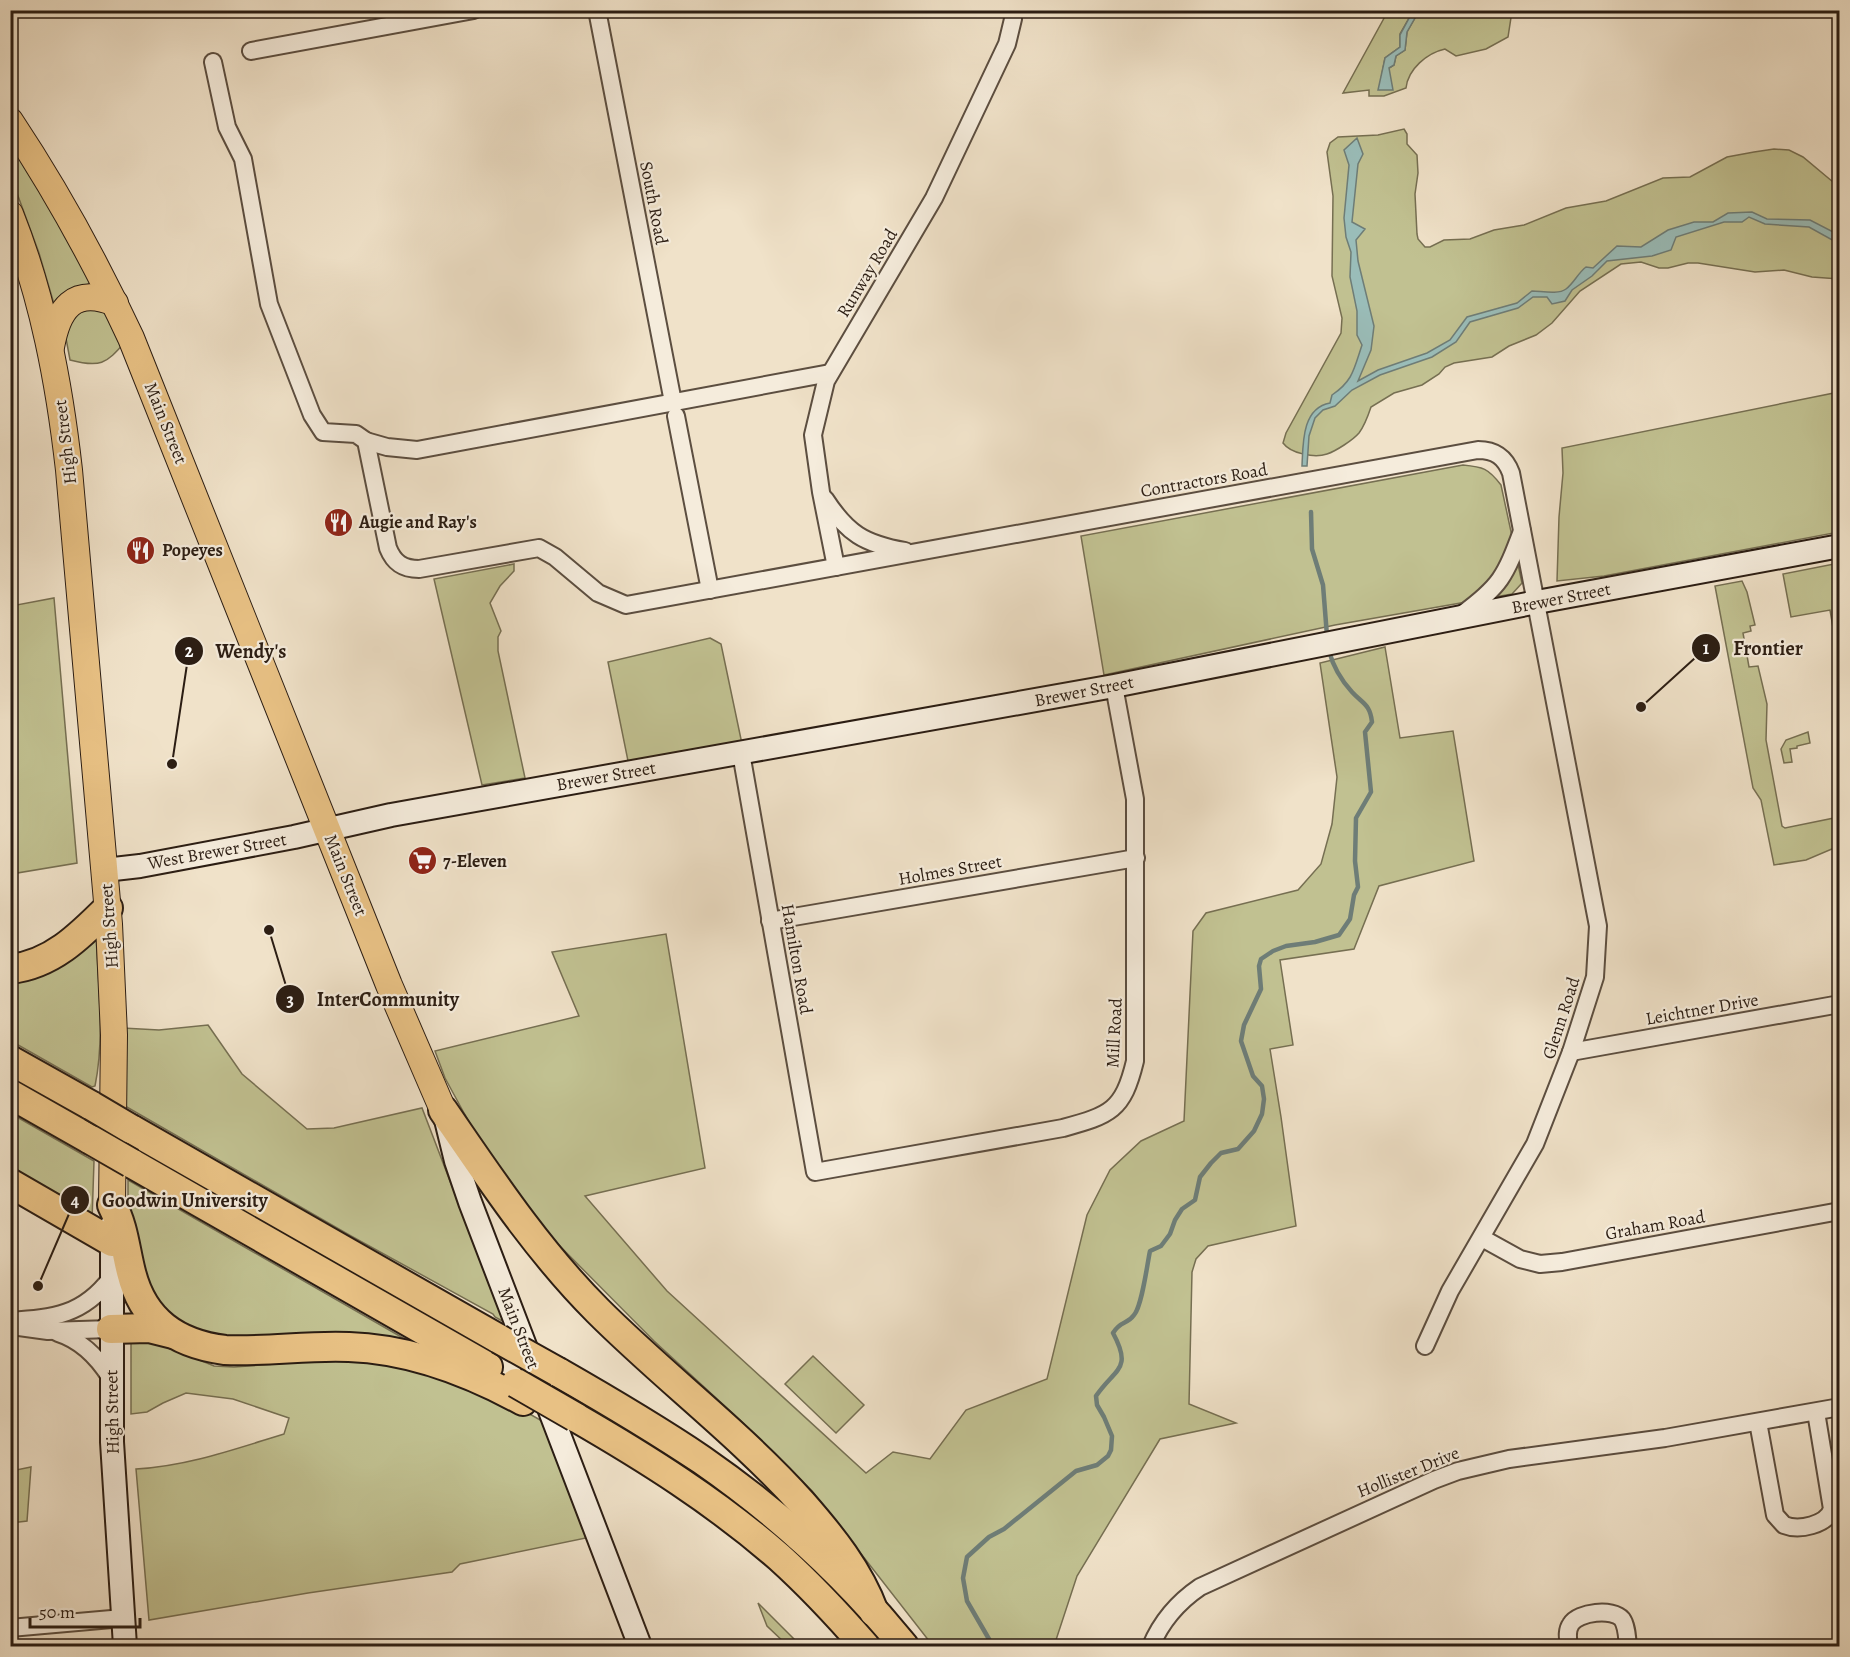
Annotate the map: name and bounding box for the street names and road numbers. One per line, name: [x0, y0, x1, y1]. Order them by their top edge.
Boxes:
street label: South Road: [634, 159, 674, 247]
street label: Runway Road: [831, 224, 903, 322]
street label: Main Street: [139, 379, 193, 468]
street label: High Street: [48, 398, 82, 486]
street label: Contractors Road: [1139, 457, 1270, 503]
street label: Brewer Street: [1509, 577, 1613, 619]
street label: Brewer Street: [1032, 670, 1136, 712]
street label: Brewer Street: [554, 755, 658, 797]
street label: West Brewer Street: [145, 827, 288, 875]
street label: Main Street: [319, 831, 373, 920]
street label: Holmes Street: [896, 849, 1004, 891]
street label: High Street: [94, 883, 124, 969]
street label: Hamilton Road: [775, 902, 819, 1016]
street label: Glenn Road: [1536, 974, 1586, 1062]
street label: Leichtner Drive: [1644, 987, 1760, 1031]
street label: Mill Road: [1100, 997, 1128, 1069]
street label: Graham Road: [1603, 1204, 1707, 1246]
street label: Main Street: [492, 1283, 546, 1373]
street label: High Street: [99, 1369, 125, 1455]
street label: Hollister Drive: [1353, 1441, 1463, 1503]

